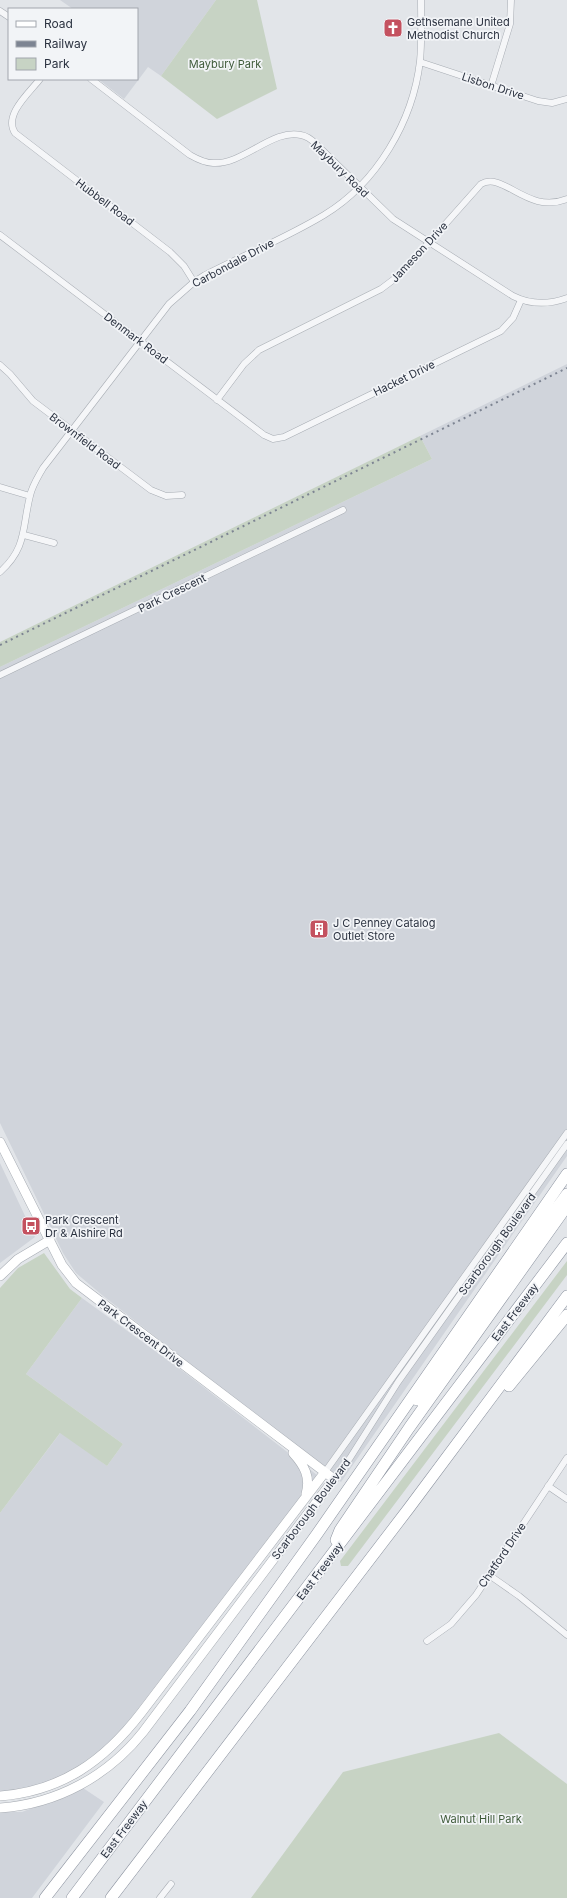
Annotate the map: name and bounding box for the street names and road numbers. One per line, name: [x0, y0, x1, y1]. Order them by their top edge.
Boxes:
street label: Lisbon Drive: [460, 69, 526, 103]
street label: Maybury Road: [308, 138, 372, 200]
street label: Hubbell Road: [73, 175, 137, 229]
street label: Jameson Drive: [387, 219, 451, 285]
street label: Carbondale Drive: [190, 236, 276, 290]
street label: Denmark Road: [101, 309, 171, 367]
street label: Hacket Drive: [371, 357, 437, 399]
street label: Brownfield Road: [47, 410, 123, 472]
street label: Park Crescent: [136, 570, 209, 615]
street label: Scarborough Boulevard: [455, 1190, 539, 1298]
street label: East Freeway: [489, 1280, 541, 1344]
street label: Park Crescent Drive: [95, 1296, 187, 1370]
street label: Scarborough Boulevard: [268, 1456, 354, 1562]
street label: Chatford Drive: [475, 1520, 529, 1590]
street label: East Freeway: [294, 1539, 346, 1603]
street label: East Freeway: [98, 1797, 150, 1861]

